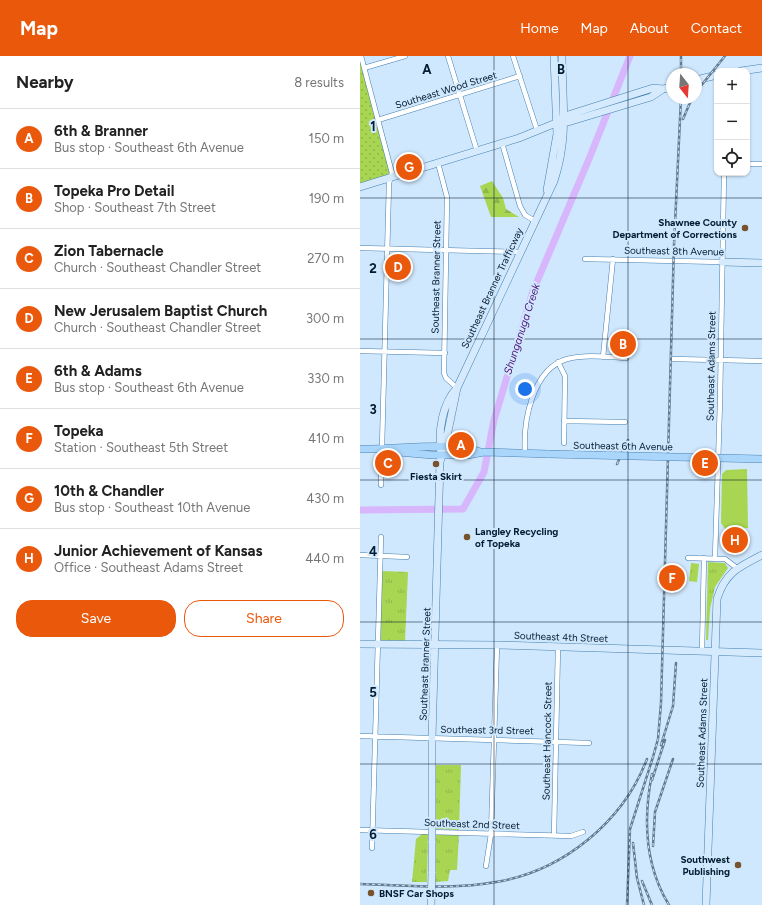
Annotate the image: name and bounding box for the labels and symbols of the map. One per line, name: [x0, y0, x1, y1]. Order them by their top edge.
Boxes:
text: A: [422, 62, 432, 77]
text: B: [557, 62, 565, 77]
street label: Southeast Wood Street: [394, 68, 499, 112]
north arrow: [666, 68, 702, 104]
text: 1: [370, 119, 376, 134]
pin: G: [396, 152, 422, 182]
place label: Shawnee County Department of Corrections: [612, 216, 737, 241]
street label: Southeast Branner Street: [429, 220, 443, 334]
marker: Shawnee County Department of Corrections: [740, 223, 750, 233]
street label: Southeast Branner Trafficway: [458, 225, 526, 351]
street label: Southeast 8th Avenue: [624, 244, 725, 258]
pin: D: [385, 252, 411, 282]
text: 2: [369, 261, 377, 276]
water label: Shunganuga Creek: [501, 281, 543, 376]
street label: Southeast Adams Street: [704, 311, 718, 421]
pin: B: [610, 329, 636, 359]
your location: [515, 379, 535, 399]
text: 3: [369, 402, 377, 417]
pin: A: [448, 430, 474, 460]
street label: Southeast 6th Avenue: [573, 439, 673, 453]
pin: C: [375, 448, 401, 478]
pin: E: [692, 448, 718, 478]
marker: Fiesta Skirt: [431, 459, 441, 469]
place label: Fiesta Skirt: [410, 470, 462, 483]
place label: Langley Recycling of Topeka: [475, 525, 558, 550]
pin: H: [722, 525, 748, 555]
marker: Langley Recycling of Topeka: [462, 532, 472, 542]
text: 4: [369, 544, 377, 559]
pin: F: [659, 563, 685, 593]
street label: Southeast Branner Street: [417, 607, 433, 721]
street label: Southeast 4th Street: [514, 629, 609, 645]
street label: Southeast Adams Street: [694, 678, 710, 788]
street label: Southeast Hancock Street: [539, 681, 555, 800]
text: 5: [369, 685, 377, 700]
street label: Southeast 3rd Street: [440, 723, 534, 737]
street label: Southeast 2nd Street: [424, 816, 520, 832]
text: 6: [369, 827, 377, 842]
place label: Southwest Publishing: [680, 853, 730, 878]
marker: Southwest Publishing: [733, 860, 743, 870]
place label: BNSF Car Shops: [379, 887, 454, 900]
marker: BNSF Car Shops: [366, 888, 376, 898]

